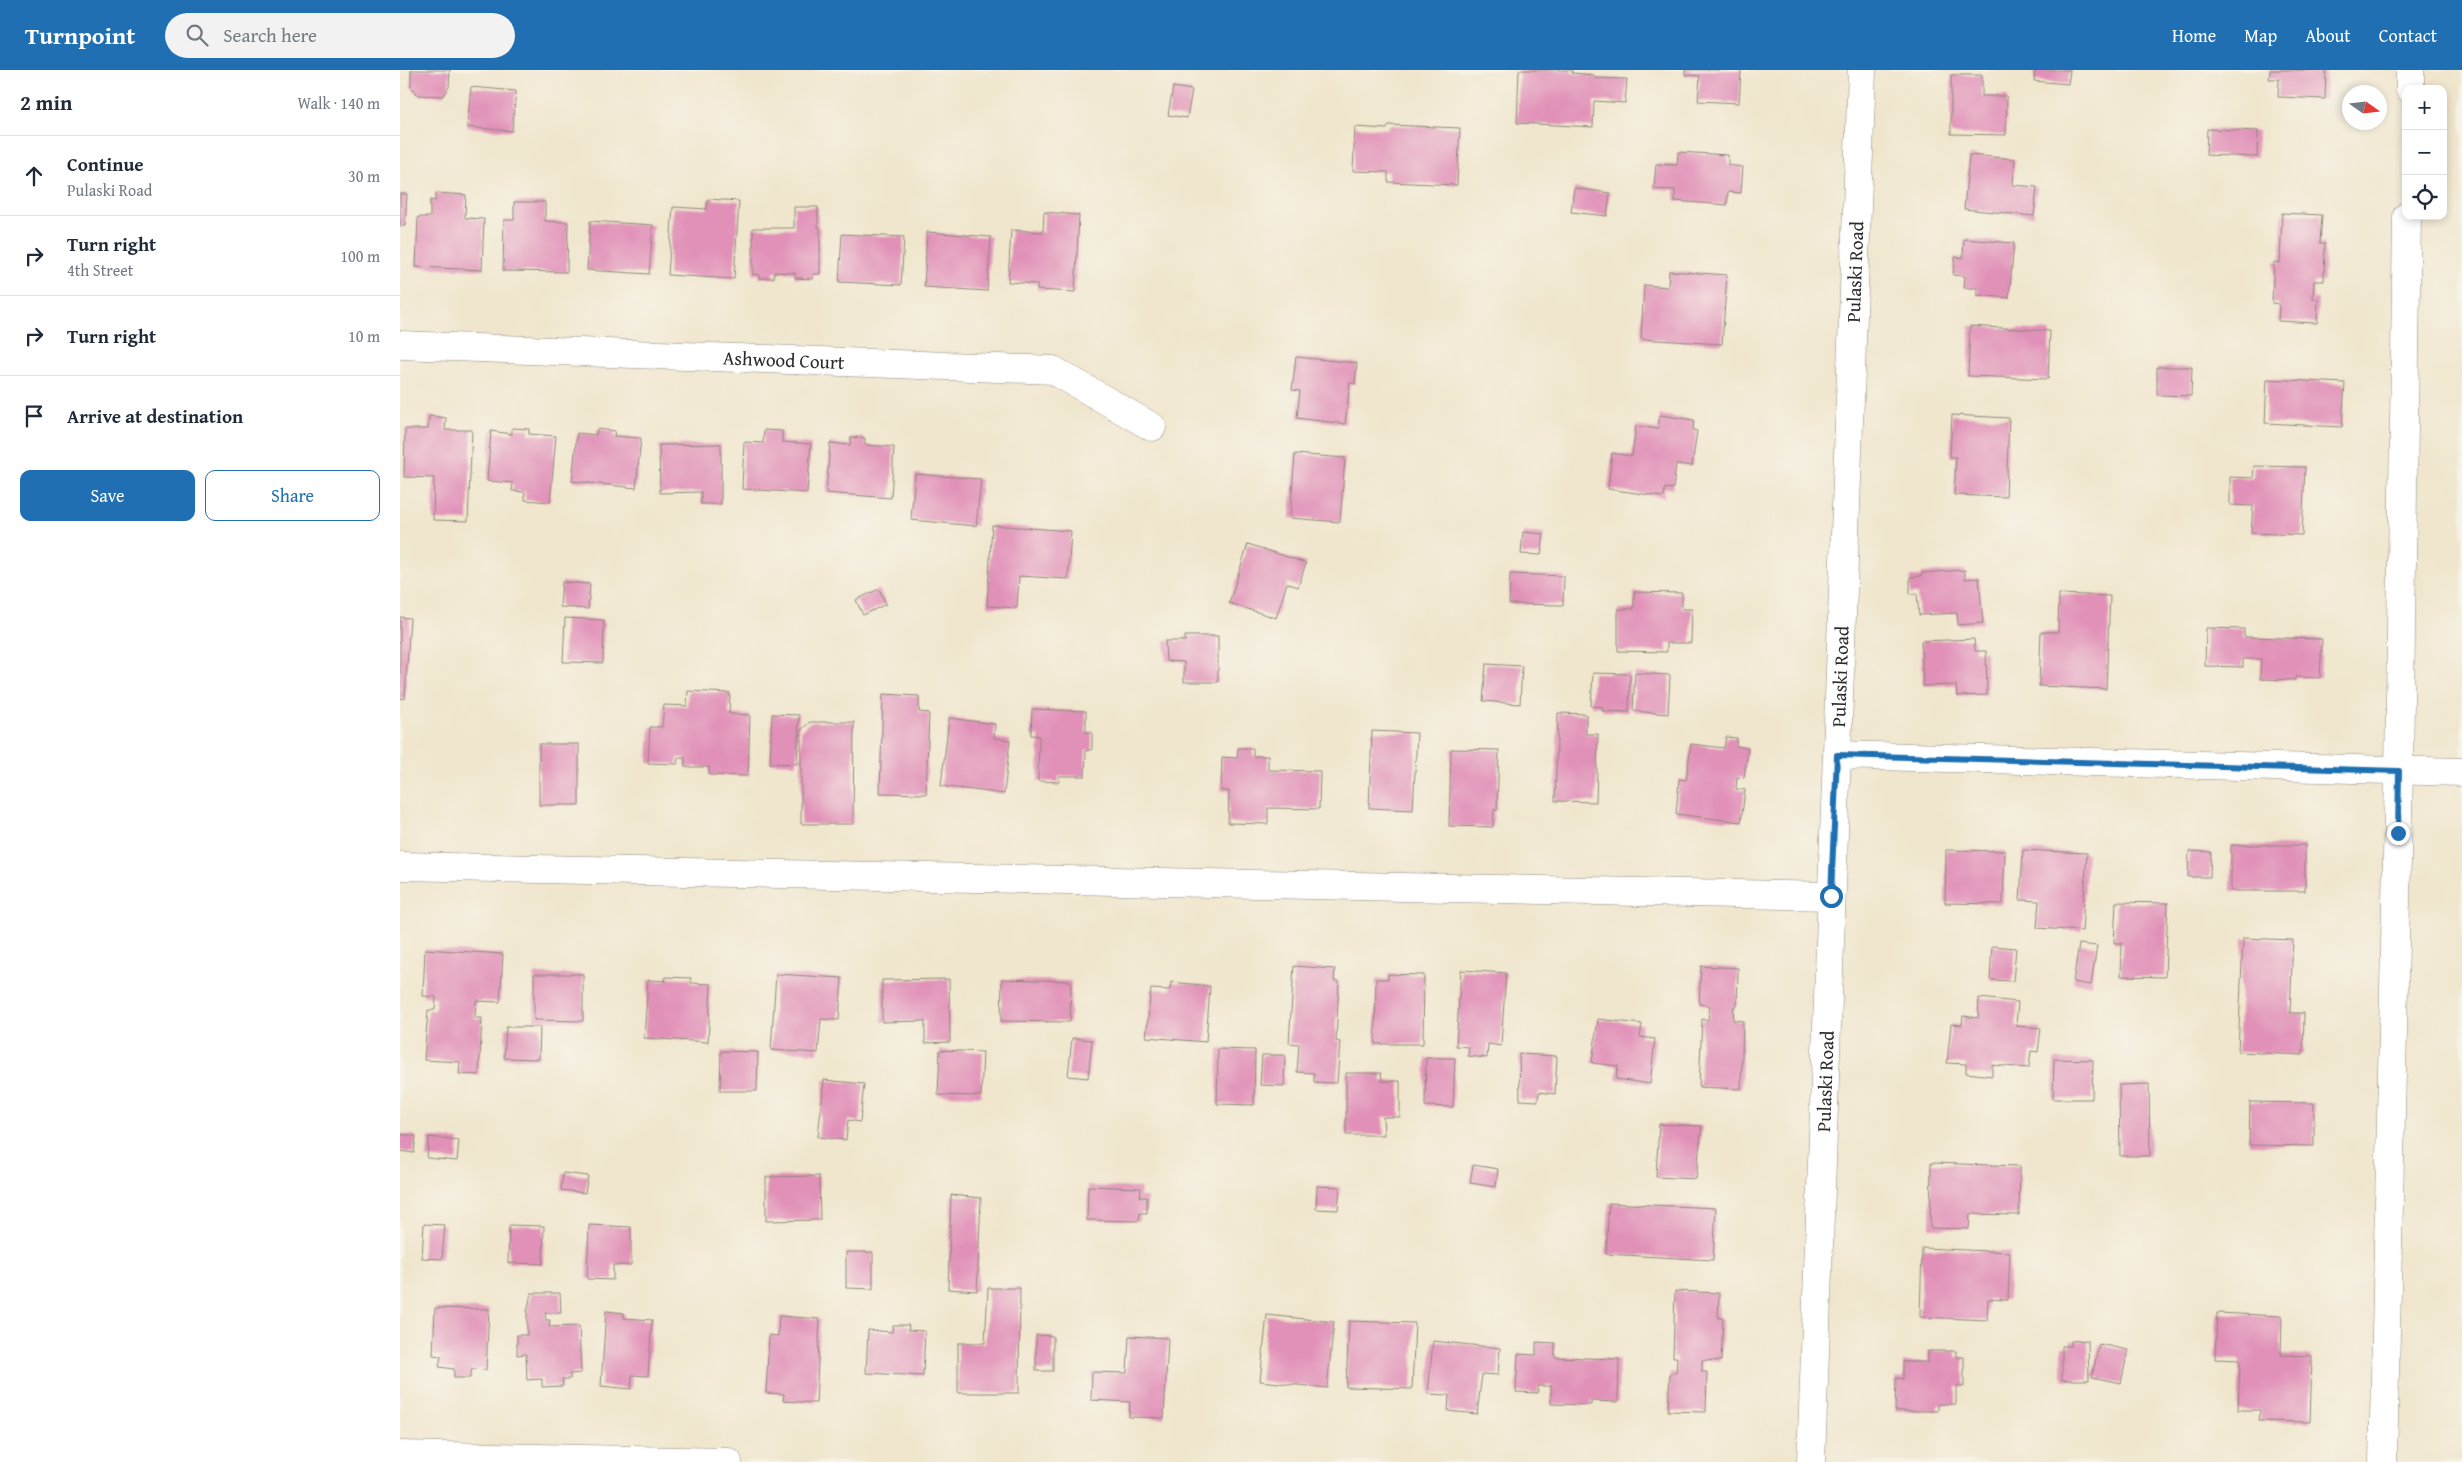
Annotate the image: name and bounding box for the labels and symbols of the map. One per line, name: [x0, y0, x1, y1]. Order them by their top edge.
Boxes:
north arrow: [2342, 85, 2387, 130]
street label: Pulaski Road: [1839, 220, 1870, 323]
street label: Ashwood Court: [722, 343, 845, 376]
street label: Pulaski Road: [1824, 625, 1856, 728]
route end: [2387, 822, 2410, 845]
route start: [1820, 885, 1843, 908]
street label: Pulaski Road: [1809, 1029, 1841, 1132]

